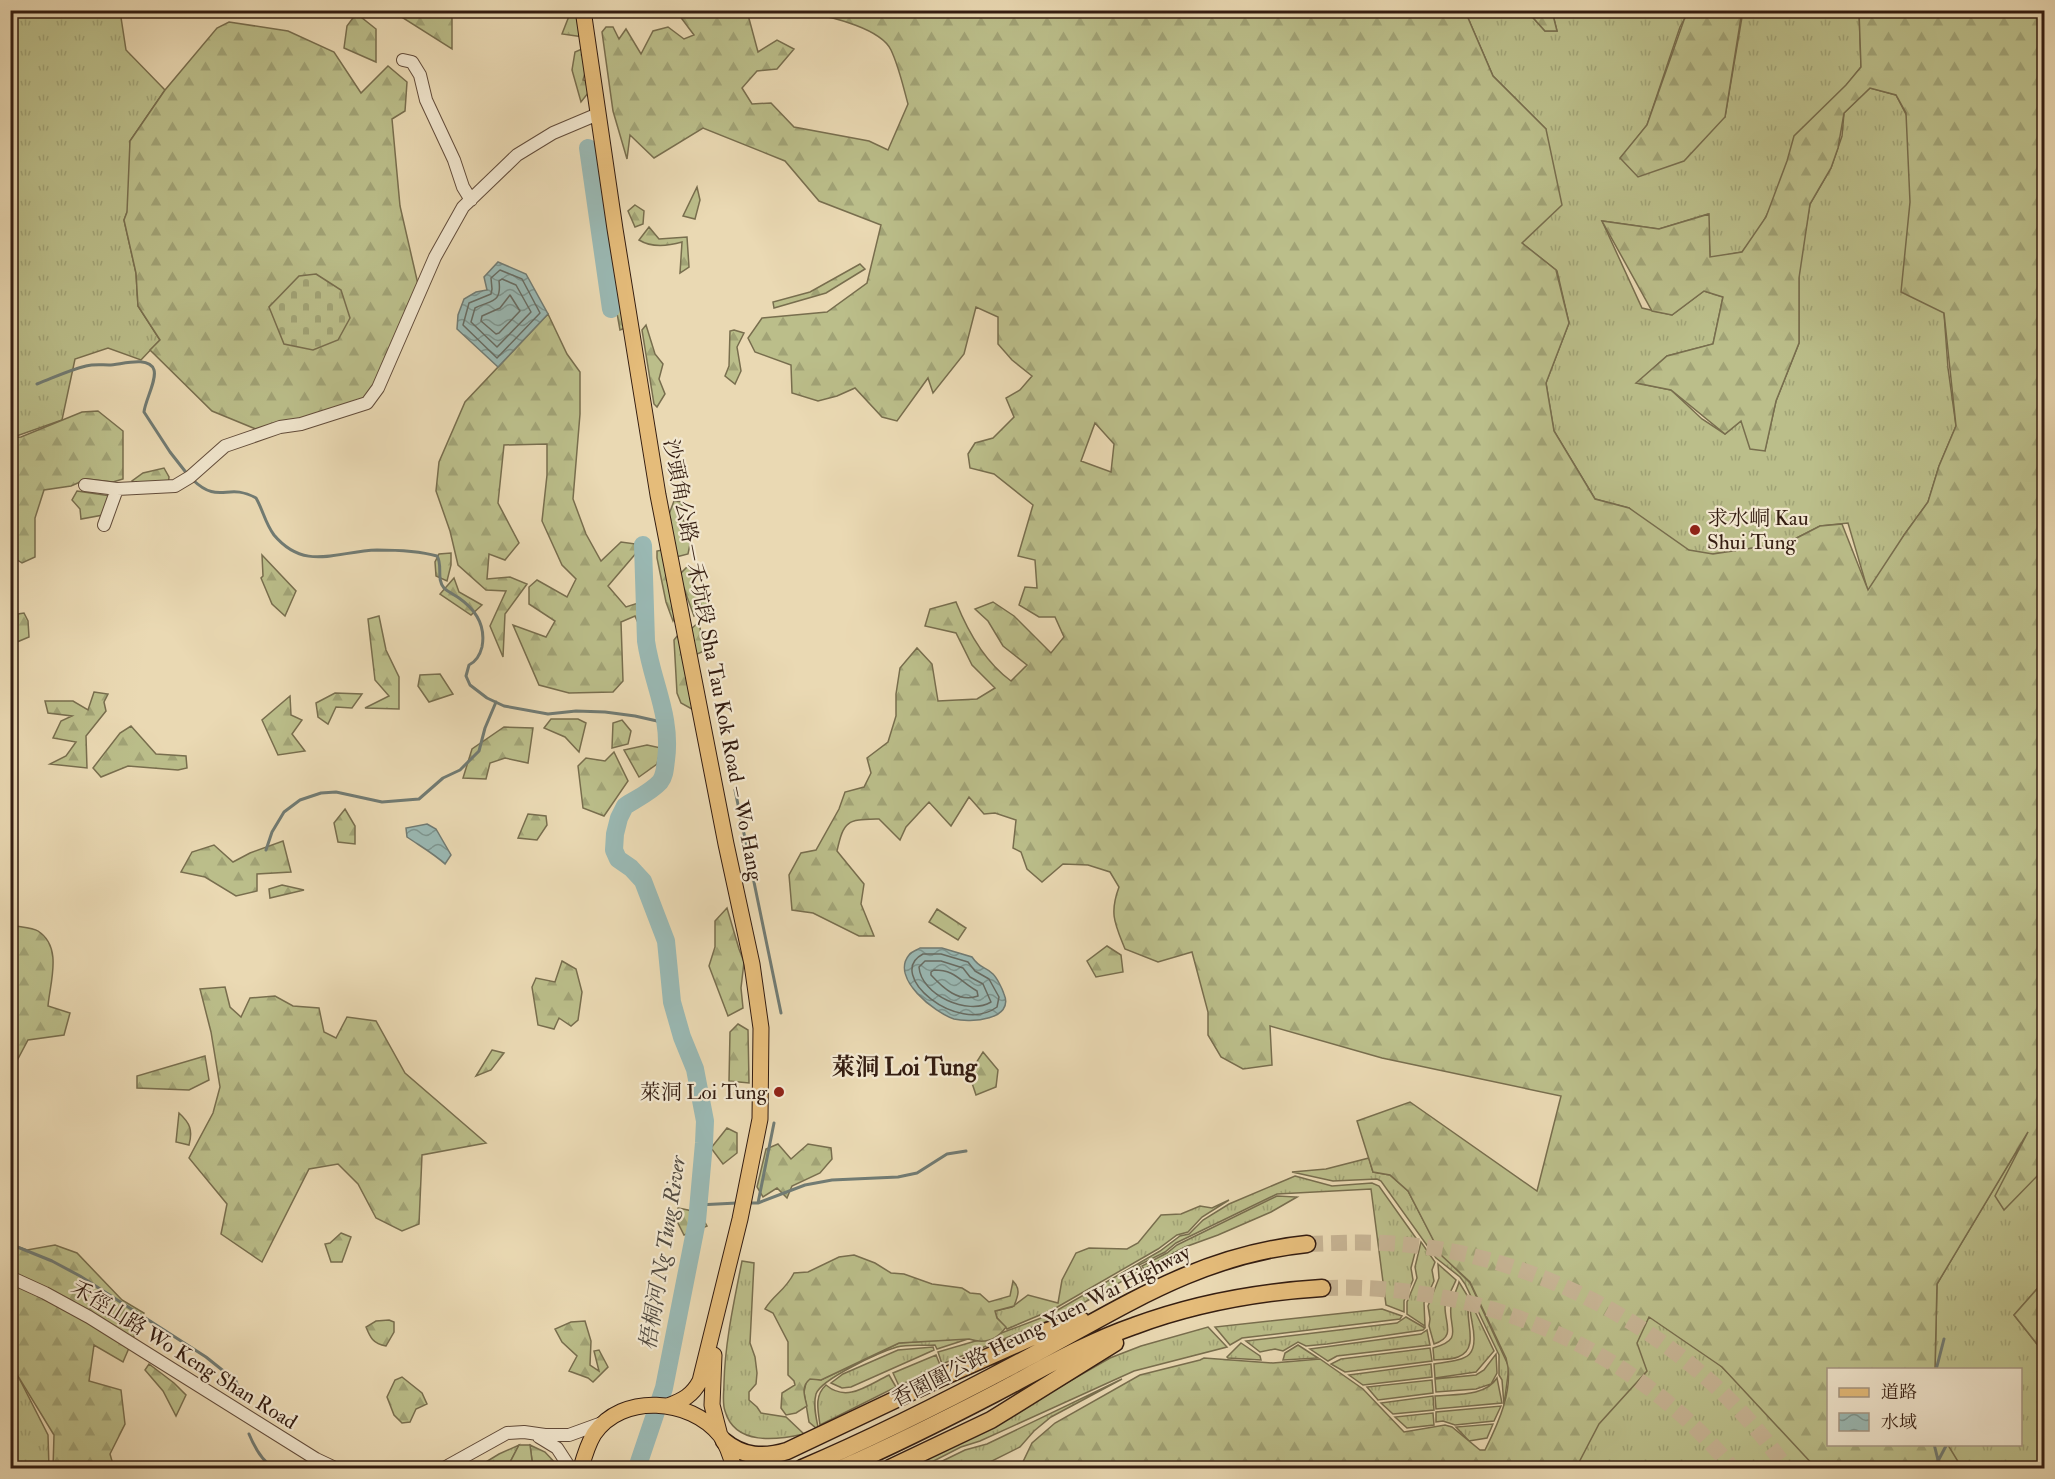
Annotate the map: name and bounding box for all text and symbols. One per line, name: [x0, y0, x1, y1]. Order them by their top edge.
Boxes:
street label: 沙頭角公路－禾坑段 Sha Tau Kok Road – Wo Hang: [657, 437, 769, 884]
place label: 求水峒 Kau Shui Tung: [1707, 505, 1809, 556]
marker: 求水峒 Kau Shui Tung: [1688, 523, 1702, 537]
district label: 萊洞 Loi Tung: [831, 1052, 978, 1083]
place label: 萊洞 Loi Tung: [640, 1079, 768, 1106]
marker: 萊洞 Loi Tung: [772, 1085, 786, 1099]
water label: 梧桐河 Ng Tung River: [634, 1152, 692, 1352]
street label: 香園圍公路 Heung Yuen Wai Highway: [887, 1238, 1196, 1413]
street label: 禾徑山路 Wo Keng Shan Road: [66, 1274, 303, 1436]
legend: [1827, 1368, 2022, 1446]
text: 道路: [1881, 1381, 1917, 1404]
text: 水域: [1881, 1411, 1917, 1434]

